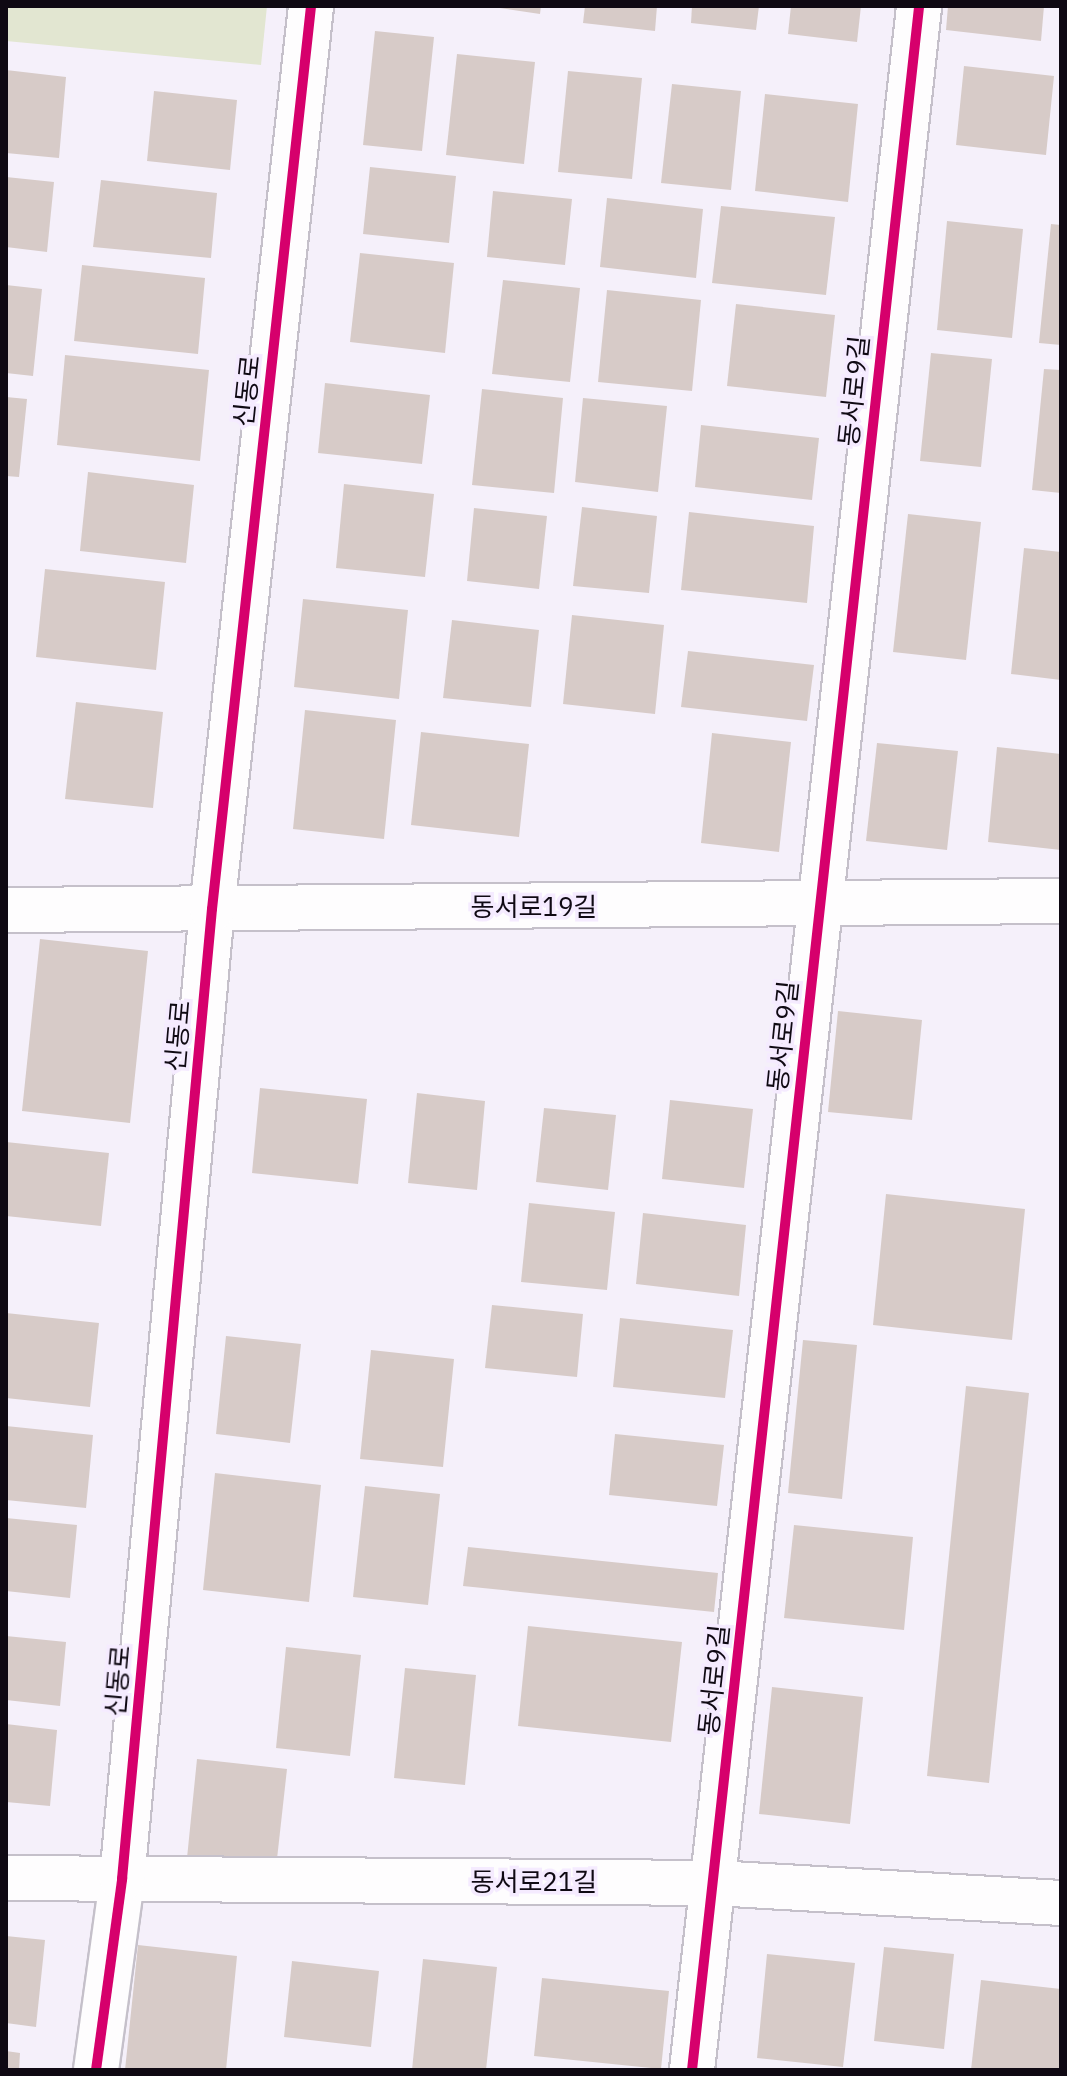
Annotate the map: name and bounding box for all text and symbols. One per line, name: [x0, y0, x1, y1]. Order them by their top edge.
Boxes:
street label: 동서로9길: [833, 334, 875, 448]
street label: 신동로: [228, 354, 266, 428]
street label: 동서로19길: [471, 891, 597, 923]
street label: 동서로9길: [762, 979, 804, 1093]
street label: 신동로: [159, 999, 197, 1073]
street label: 동서로9길: [693, 1623, 735, 1737]
street label: 신동로: [99, 1644, 137, 1718]
street label: 동서로21길: [471, 1866, 597, 1898]

